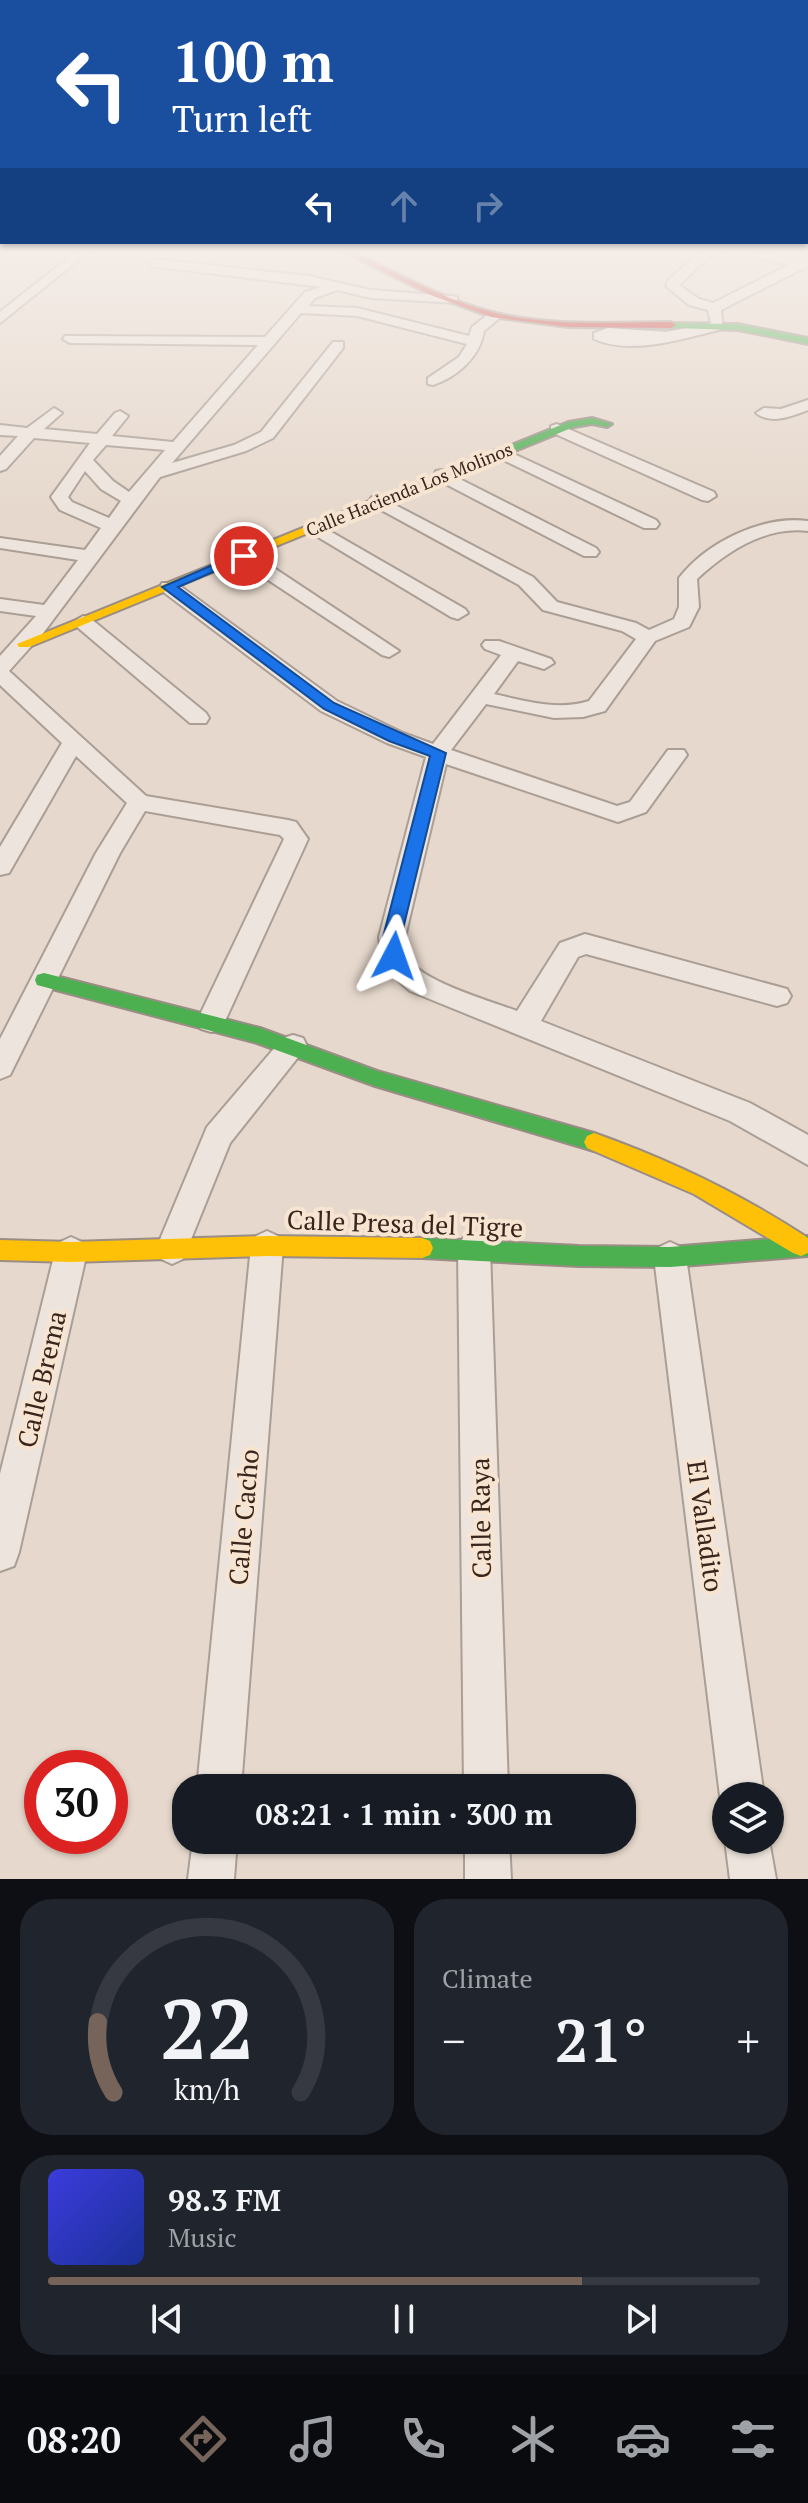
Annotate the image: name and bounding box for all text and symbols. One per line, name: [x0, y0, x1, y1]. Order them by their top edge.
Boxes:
text: 100 m: [172, 24, 334, 98]
icon: left: [40, 32, 144, 136]
text: Turn left: [172, 95, 312, 142]
icon: left: [298, 184, 342, 228]
icon: ahead: [382, 184, 426, 228]
icon: right: [466, 184, 510, 228]
street label: Calle Hacienda Los Molinos: [302, 436, 516, 542]
pin: [210, 522, 278, 590]
icon: arrive: [222, 534, 266, 578]
position arrow: [352, 914, 436, 998]
street label: Calle Presa del Tigre: [286, 1202, 524, 1244]
street label: Calle Brema: [9, 1307, 73, 1451]
street label: Calle Cacho: [220, 1447, 266, 1587]
street label: Calle Raya: [462, 1457, 498, 1579]
street label: El Valladito: [680, 1458, 732, 1594]
speed limit sign: 30: [24, 1750, 128, 1854]
map controls: [712, 1782, 784, 1854]
button: layers: [712, 1782, 784, 1854]
text: 08:21 · 1 min · 300 m: [256, 1794, 552, 1834]
text: Climate: [442, 1961, 533, 1995]
text: 22: [160, 1973, 254, 2083]
text: 21°: [555, 2000, 647, 2079]
text: −: [442, 2011, 465, 2070]
text: +: [737, 2011, 760, 2070]
text: km/h: [174, 2070, 240, 2108]
text: 98.3 FM: [168, 2180, 281, 2220]
text: Music: [168, 2220, 237, 2254]
icon: previous: [145, 2297, 189, 2341]
icon: pause: [382, 2297, 426, 2341]
icon: next: [619, 2297, 663, 2341]
icon: directions: [175, 2411, 231, 2467]
icon: music: [285, 2411, 341, 2467]
icon: phone: [395, 2411, 451, 2467]
icon: climate: [505, 2411, 561, 2467]
icon: car: [615, 2411, 671, 2467]
icon: filters: [725, 2411, 781, 2467]
text: 08:20: [27, 2416, 121, 2463]

